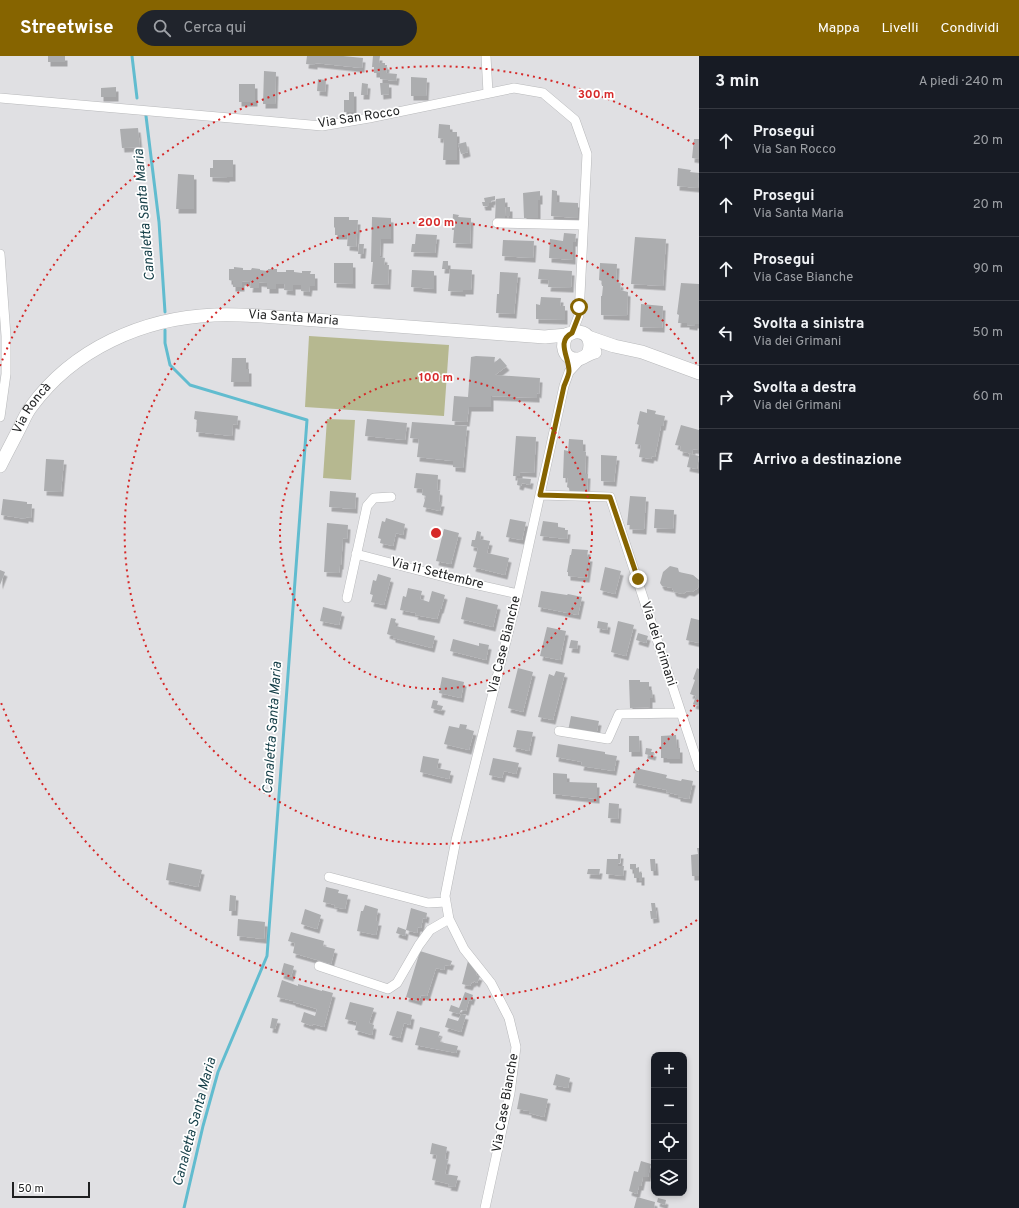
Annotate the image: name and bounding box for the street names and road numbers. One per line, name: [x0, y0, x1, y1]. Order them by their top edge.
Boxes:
street label: Via San Rocco: [317, 104, 401, 132]
street label: Via Santa Maria: [248, 307, 339, 330]
street label: Via Roncà: [10, 380, 55, 437]
street label: Via 11 Settembre: [389, 555, 485, 593]
street label: Via Case Bianche: [485, 594, 525, 696]
street label: Via dei Grimani: [637, 600, 679, 688]
street label: Via Case Bianche: [489, 1052, 523, 1154]

